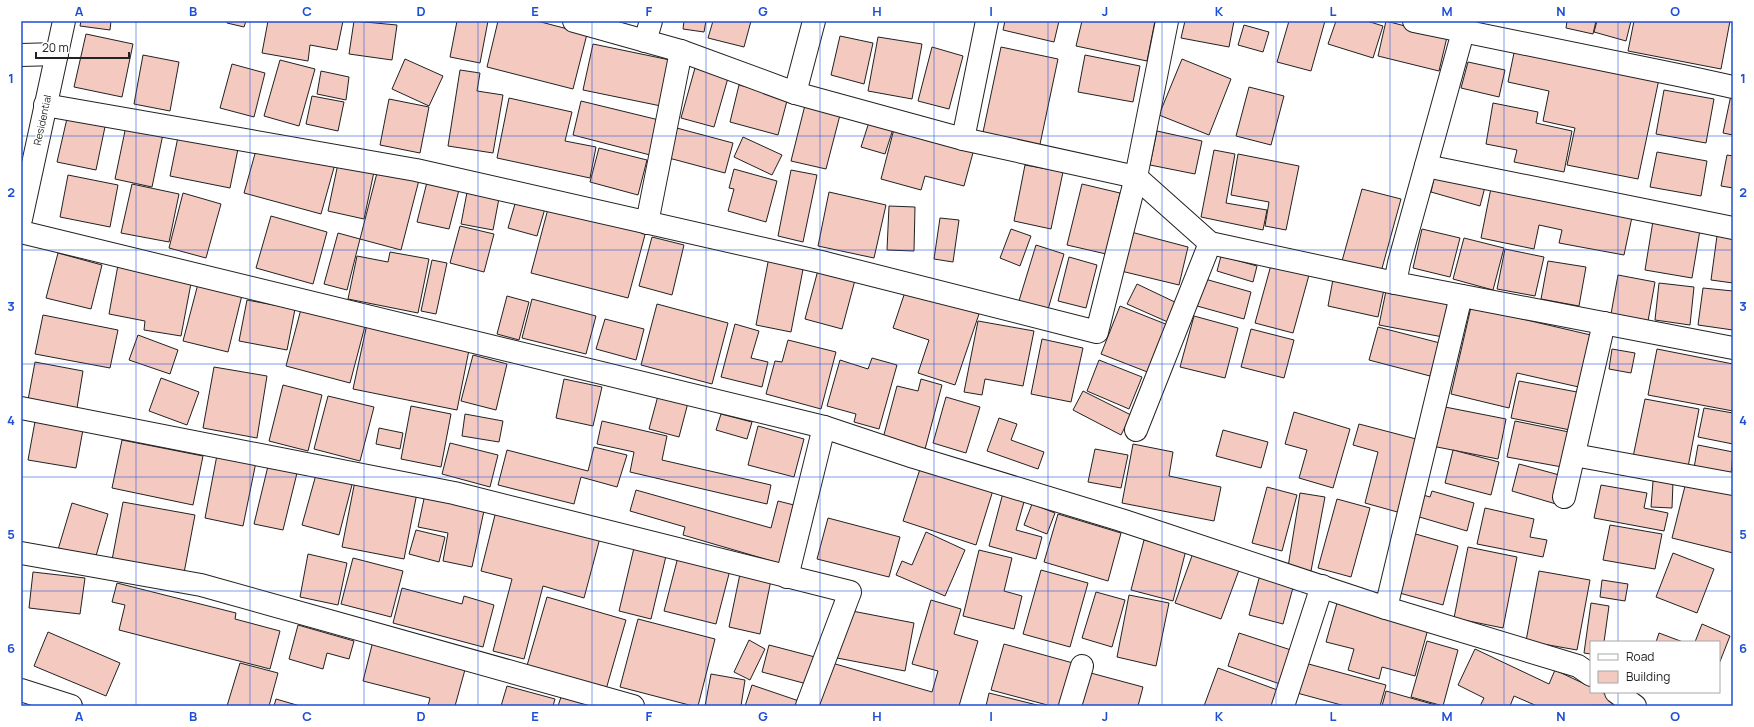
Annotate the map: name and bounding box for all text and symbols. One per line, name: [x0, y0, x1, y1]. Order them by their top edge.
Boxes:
text: A: [75, 2, 84, 20]
text: B: [189, 2, 197, 20]
text: C: [302, 2, 312, 20]
text: D: [416, 2, 426, 20]
text: E: [531, 2, 539, 20]
text: F: [646, 2, 653, 20]
text: G: [758, 2, 768, 20]
text: H: [872, 2, 882, 20]
text: I: [989, 2, 993, 20]
text: J: [1102, 2, 1108, 20]
text: K: [1215, 2, 1224, 20]
text: L: [1330, 2, 1337, 20]
text: M: [1441, 2, 1453, 20]
text: N: [1556, 2, 1566, 20]
text: O: [1670, 2, 1680, 20]
scale bar: [36, 34, 129, 60]
text: 20 m: [42, 39, 69, 56]
text: 1: [8, 69, 14, 87]
text: 1: [1740, 69, 1746, 87]
street label: Residential: [30, 93, 54, 147]
text: 2: [7, 183, 15, 201]
text: 2: [1739, 183, 1747, 201]
text: 3: [7, 297, 15, 315]
text: 3: [1739, 297, 1747, 315]
text: 4: [7, 411, 15, 429]
text: 4: [1739, 411, 1747, 429]
text: 5: [7, 525, 15, 543]
text: 5: [1739, 525, 1747, 543]
text: 6: [7, 639, 15, 657]
text: 6: [1739, 639, 1747, 657]
legend: [1590, 641, 1720, 693]
text: Road: [1626, 648, 1654, 665]
text: Building: [1626, 668, 1670, 685]
text: A: [75, 707, 84, 725]
text: B: [189, 707, 197, 725]
text: C: [302, 707, 312, 725]
text: D: [416, 707, 426, 725]
text: E: [531, 707, 539, 725]
text: F: [646, 707, 653, 725]
text: G: [758, 707, 768, 725]
text: H: [872, 707, 882, 725]
text: I: [989, 707, 993, 725]
text: J: [1102, 707, 1108, 725]
text: K: [1215, 707, 1224, 725]
text: L: [1330, 707, 1337, 725]
text: M: [1441, 707, 1453, 725]
text: N: [1556, 707, 1566, 725]
text: O: [1670, 707, 1680, 725]

